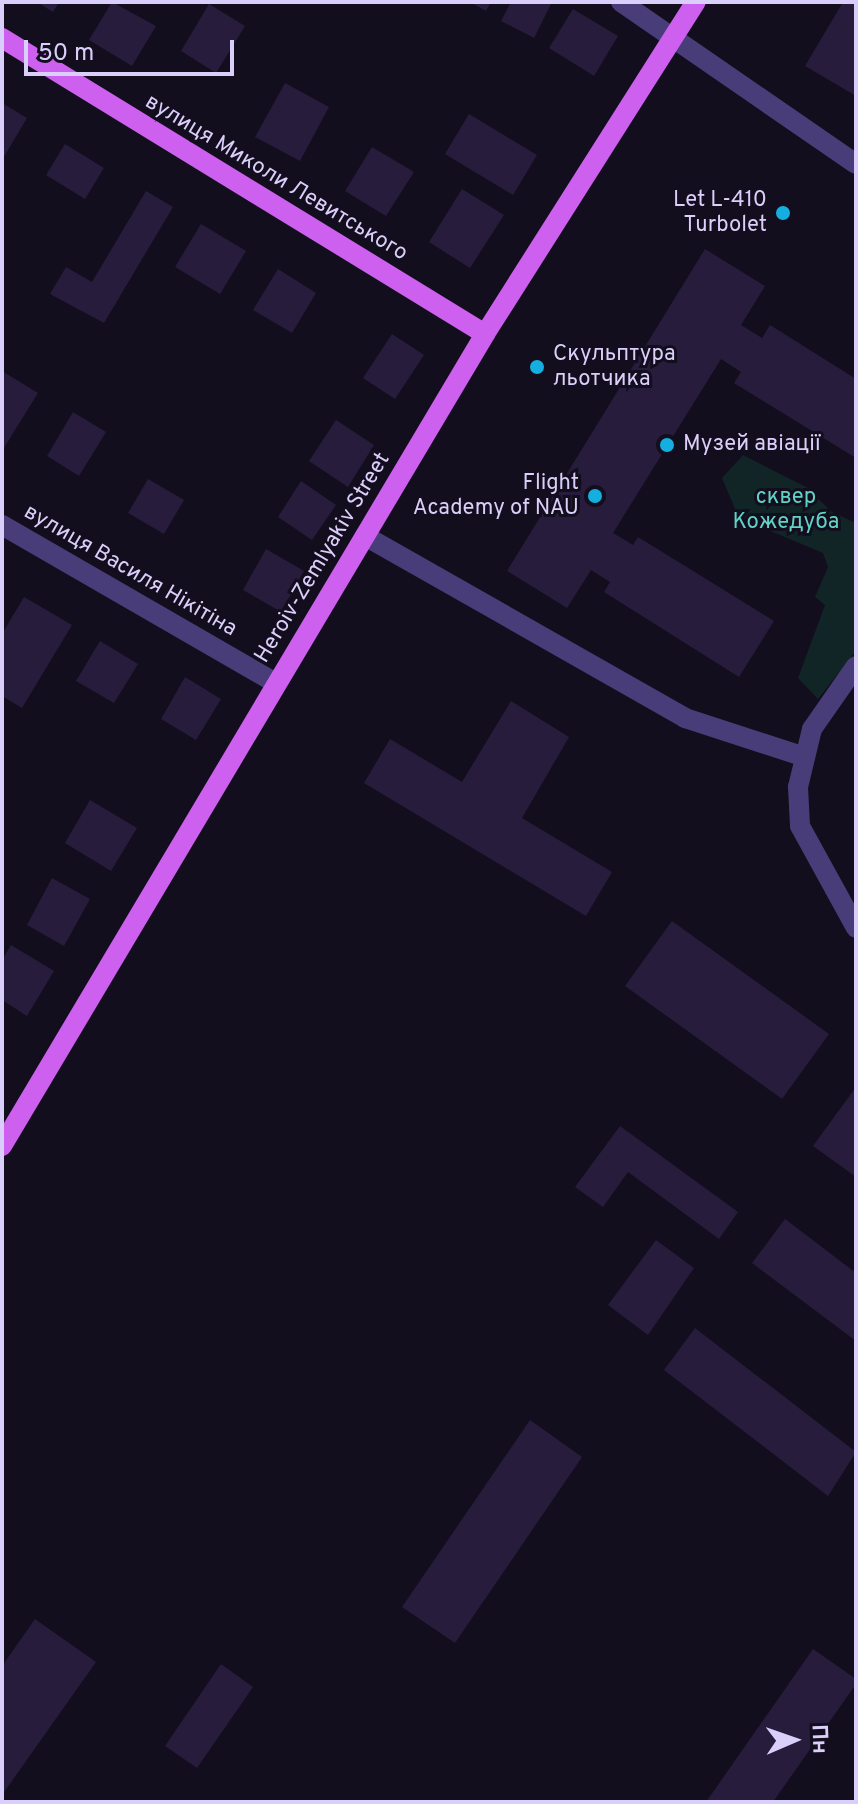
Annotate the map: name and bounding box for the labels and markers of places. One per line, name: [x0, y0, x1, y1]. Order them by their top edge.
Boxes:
place label: Let L-410 Turbolet: [673, 187, 767, 238]
marker: Let L-410 Turbolet: [774, 204, 792, 222]
place label: Скульптура льотчика: [553, 341, 676, 392]
marker: Скульптура льотчика: [528, 358, 546, 376]
place label: Музей авіації: [683, 432, 820, 458]
marker: Музей авіації: [658, 436, 676, 454]
place label: Flight Academy of NAU: [413, 470, 579, 522]
marker: Flight Academy of NAU: [586, 487, 604, 505]

